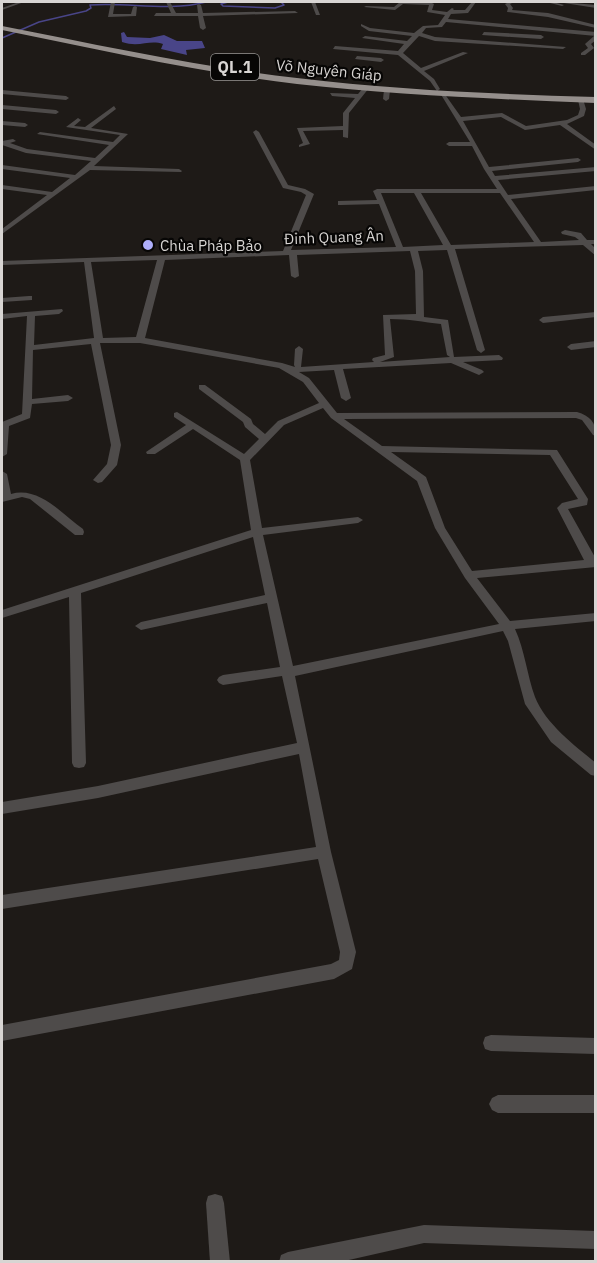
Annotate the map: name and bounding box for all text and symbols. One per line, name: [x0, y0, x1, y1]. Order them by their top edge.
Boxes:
road number: QL.1: [211, 54, 259, 80]
street label: Võ Nguyên Giáp: [275, 55, 383, 85]
street label: Đinh Quang Ân: [284, 226, 384, 248]
place label: Chùa Pháp Bảo: [160, 236, 262, 255]
marker: Chùa Pháp Bảo: [141, 238, 155, 252]

